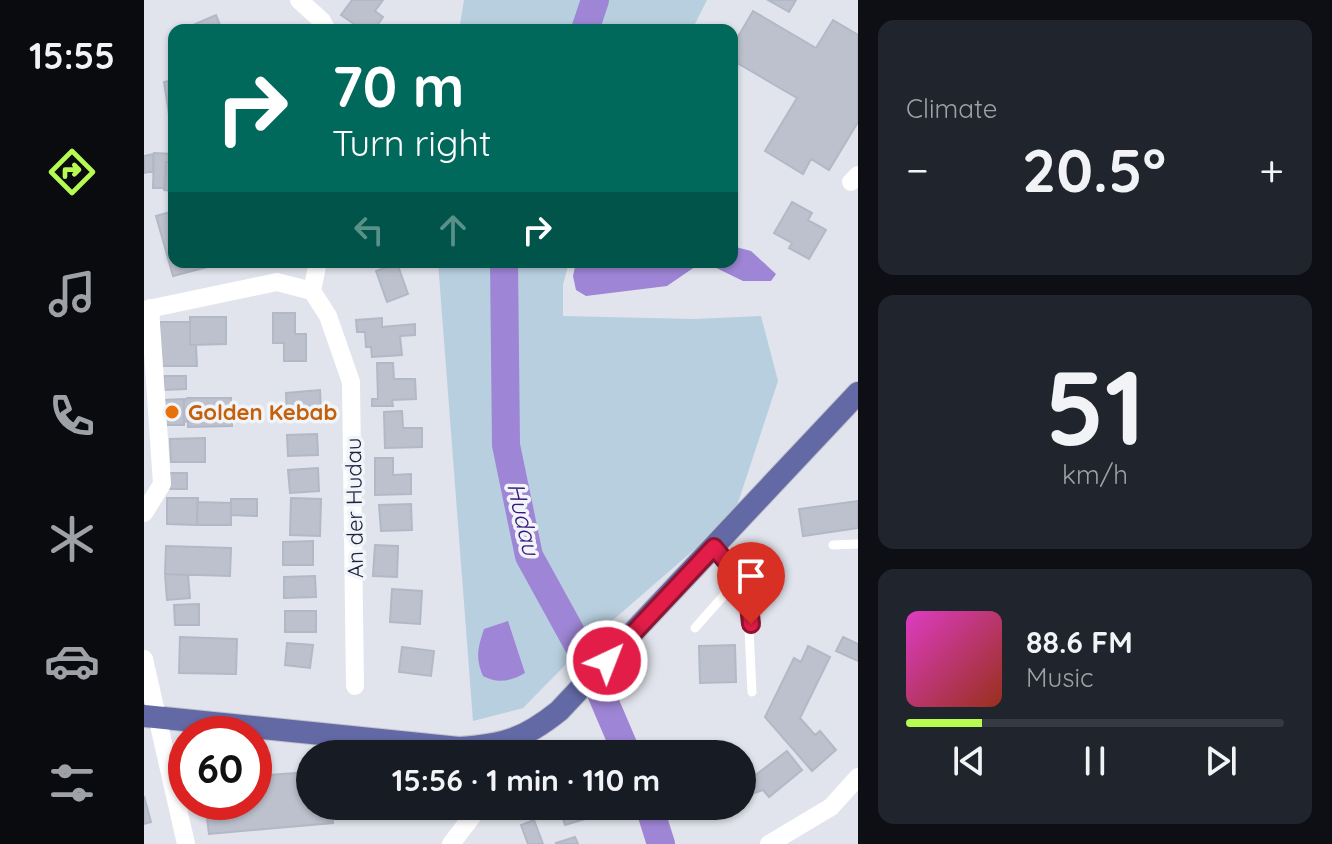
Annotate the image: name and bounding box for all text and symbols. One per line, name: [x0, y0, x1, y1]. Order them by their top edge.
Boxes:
text: 15:55: [29, 33, 115, 78]
text: 70 m: [332, 51, 464, 121]
icon: right: [200, 56, 304, 160]
text: Climate: [906, 92, 997, 125]
text: Turn right: [332, 120, 491, 165]
text: 20.5°: [1022, 132, 1166, 207]
text: −: [906, 142, 929, 197]
text: +: [1259, 142, 1284, 197]
icon: directions: [44, 144, 100, 200]
icon: left: [347, 208, 391, 252]
icon: ahead: [431, 208, 475, 252]
icon: right: [515, 208, 559, 252]
icon: music: [44, 266, 100, 322]
text: 51: [1045, 341, 1145, 471]
icon: phone: [44, 388, 100, 444]
place label: Golden Kebab: [188, 398, 337, 426]
marker: Golden Kebab: [163, 403, 181, 421]
street label: An der Hudau: [339, 438, 369, 578]
text: km/h: [1062, 458, 1128, 491]
water label: Hudau: [501, 480, 547, 559]
icon: climate: [44, 511, 100, 567]
pin: [717, 542, 785, 624]
icon: arrive: [729, 554, 773, 598]
position arrow: [565, 619, 649, 703]
text: 88.6 FM: [1026, 623, 1133, 661]
icon: car: [44, 633, 100, 689]
text: Music: [1026, 661, 1094, 694]
speed limit sign: 60: [168, 716, 272, 820]
icon: previous: [947, 739, 991, 783]
icon: pause: [1073, 739, 1117, 783]
icon: next: [1199, 739, 1243, 783]
icon: filters: [44, 755, 100, 811]
text: 15:56 · 1 min · 110 m: [392, 761, 660, 799]

